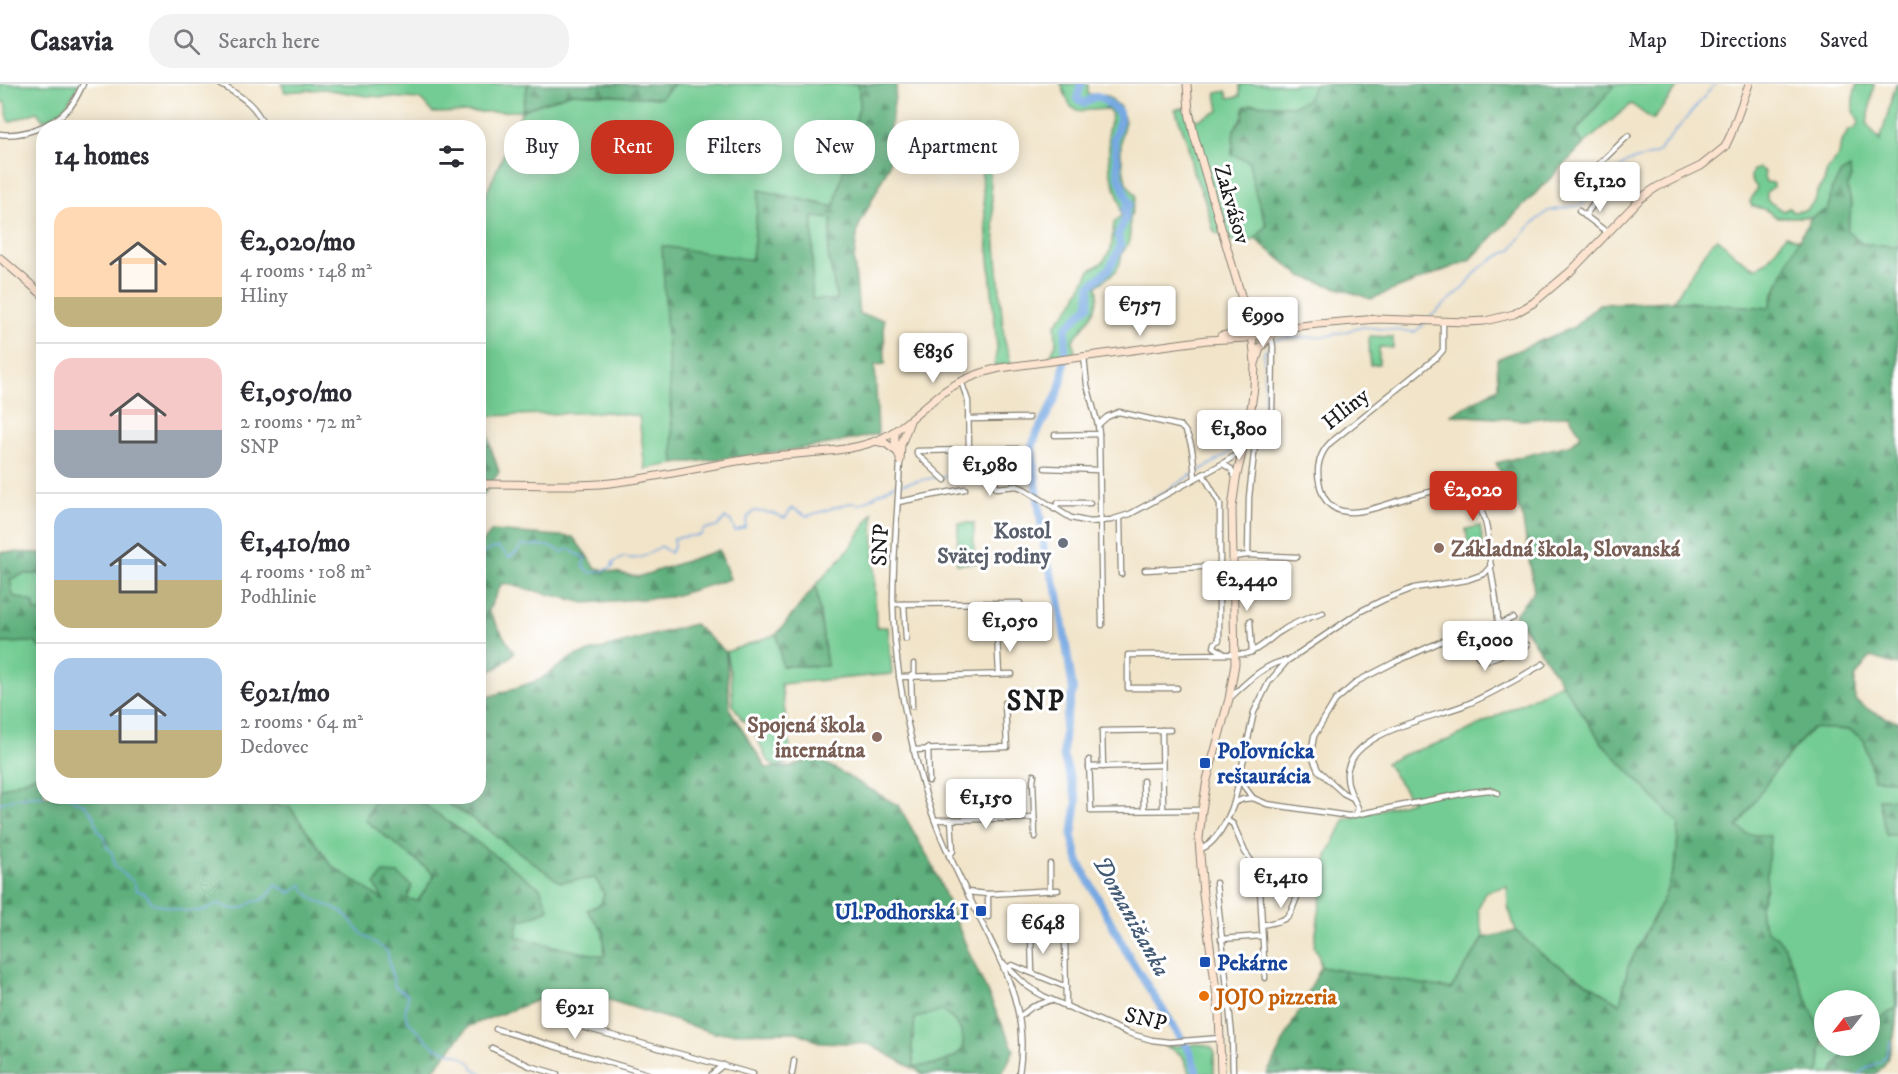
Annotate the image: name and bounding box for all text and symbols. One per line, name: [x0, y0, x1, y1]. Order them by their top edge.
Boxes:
search box: [149, 14, 569, 68]
text: Casavia: [30, 24, 113, 59]
icon: search: [170, 25, 203, 58]
text: Search here: [218, 28, 320, 55]
text: Map: [1628, 28, 1667, 54]
text: Directions: [1700, 28, 1787, 54]
text: Saved: [1820, 28, 1868, 54]
chip: Buy: [504, 120, 579, 174]
chip: Rent: [591, 120, 674, 174]
chip: Filters: [686, 120, 782, 174]
chip: New: [794, 120, 875, 174]
chip: Apartment: [887, 120, 1019, 174]
text: 14 homes: [54, 140, 149, 173]
icon: filters: [435, 140, 468, 173]
street label: Zakvášov: [1207, 162, 1256, 247]
pin: €1,120: [1551, 162, 1649, 213]
text: €1,120: [1574, 169, 1626, 194]
text: €2,020/mo: [240, 226, 355, 259]
icon: home: [102, 231, 174, 303]
text: 4 rooms · 148 m²: [240, 259, 372, 284]
text: Hliny: [240, 284, 288, 309]
pin: €757: [1104, 286, 1176, 337]
text: €757: [1119, 293, 1161, 318]
pin: €990: [1227, 297, 1299, 348]
text: €990: [1242, 304, 1284, 329]
pin: €836: [897, 333, 969, 384]
text: €836: [913, 340, 953, 365]
text: €1,050/mo: [240, 377, 352, 410]
icon: home: [102, 382, 174, 454]
street label: Hliny: [1317, 382, 1375, 436]
text: 2 rooms · 72 m²: [240, 410, 362, 435]
pin: €1,800: [1190, 410, 1288, 461]
text: €1,800: [1211, 417, 1267, 442]
text: SNP: [240, 435, 279, 460]
pin: €1,980: [941, 446, 1039, 497]
text: €1,980: [962, 453, 1018, 478]
pin: €2,020: [1424, 471, 1522, 522]
text: €2,020: [1444, 478, 1502, 503]
place label: Kostol Svätej rodiny: [937, 518, 1052, 571]
street label: SNP: [866, 523, 895, 567]
text: €1,410/mo: [240, 527, 350, 560]
icon: home: [102, 532, 174, 604]
marker: Kostol Svätej rodiny: [1056, 536, 1070, 550]
place label: Základná škola, Slovanská: [1451, 536, 1681, 563]
marker: Základná škola, Slovanská: [1432, 541, 1446, 555]
text: 4 rooms · 108 m²: [240, 560, 371, 585]
pin: €2,440: [1198, 561, 1296, 612]
text: €2,440: [1216, 568, 1278, 593]
text: Podhlinie: [240, 585, 316, 610]
pin: €1,050: [961, 602, 1059, 653]
text: €1,050: [982, 609, 1038, 634]
pin: €1,000: [1436, 621, 1534, 672]
text: €1,000: [1457, 628, 1513, 653]
text: €921/mo: [240, 677, 330, 710]
icon: home: [102, 682, 174, 754]
district label: SNP: [1007, 684, 1065, 719]
text: 2 rooms · 64 m²: [240, 710, 363, 735]
place label: Spojená škola internátna: [747, 712, 866, 764]
marker: Spojená škola internátna: [870, 730, 884, 744]
text: Dedovec: [240, 735, 309, 760]
place label: Poľovnícka reštaurácia: [1217, 738, 1315, 790]
marker: Poľovnícka reštaurácia: [1198, 756, 1212, 770]
pin: €1,150: [937, 779, 1035, 830]
text: €1,150: [960, 786, 1012, 811]
water label: Domanižanka: [1086, 851, 1177, 982]
pin: €1,410: [1232, 858, 1330, 909]
text: €1,410: [1254, 865, 1308, 890]
place label: Ul.Podhorská I: [834, 899, 969, 926]
marker: Ul.Podhorská I: [974, 904, 988, 918]
pin: €648: [1007, 904, 1079, 955]
text: €648: [1021, 911, 1065, 936]
place label: Pekárne: [1217, 950, 1288, 977]
marker: Pekárne: [1198, 955, 1212, 969]
place label: JOJO pizzeria: [1213, 984, 1337, 1011]
pin: €921: [539, 989, 611, 1040]
marker: JOJO pizzeria: [1197, 989, 1211, 1003]
north arrow: [1814, 990, 1880, 1056]
map controls: [1814, 990, 1880, 1056]
text: €921: [556, 996, 594, 1021]
street label: SNP: [1122, 1001, 1170, 1038]

